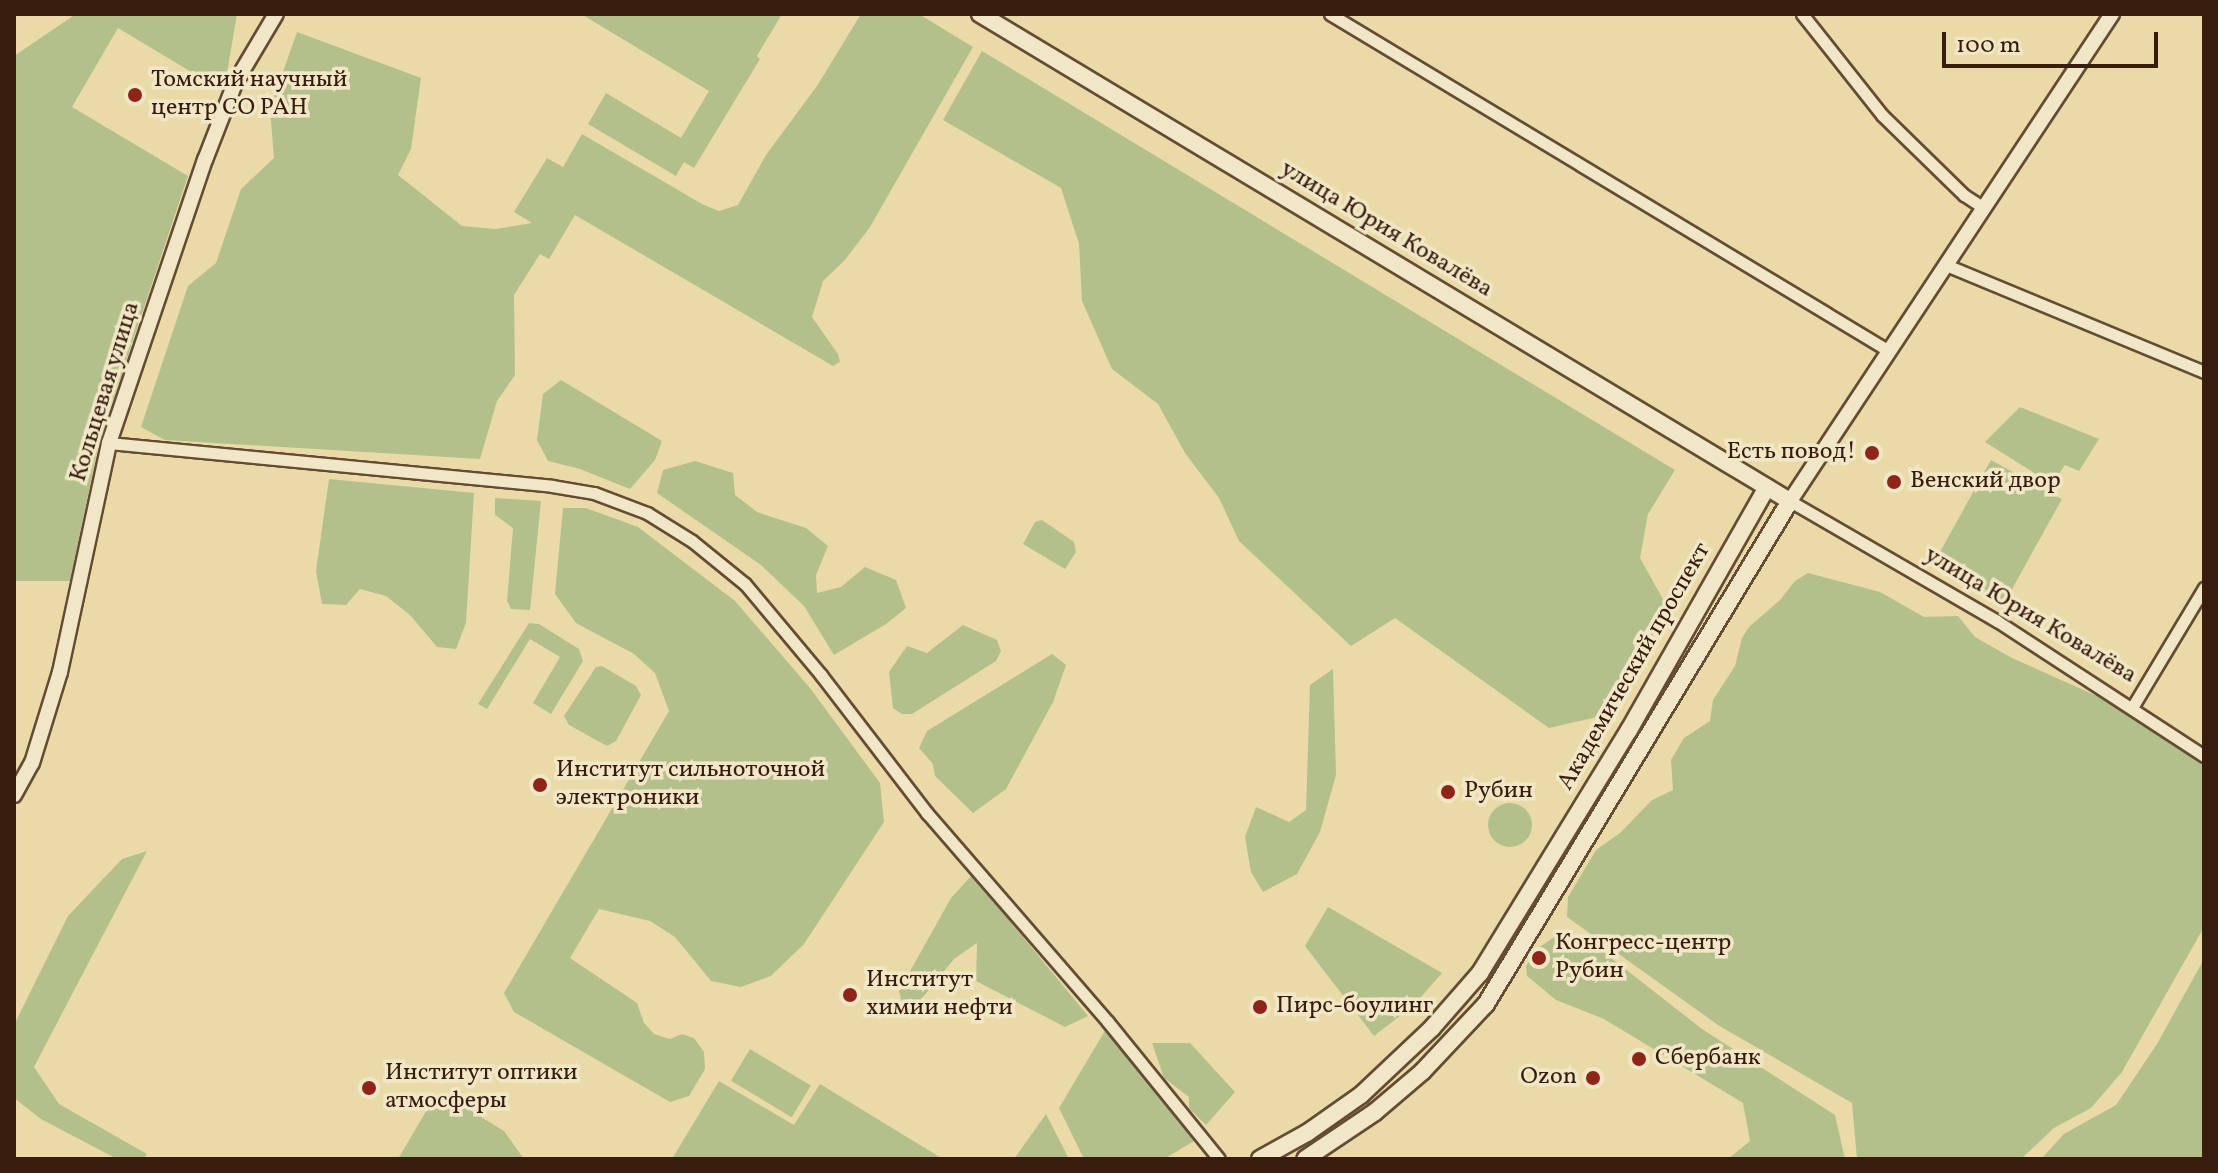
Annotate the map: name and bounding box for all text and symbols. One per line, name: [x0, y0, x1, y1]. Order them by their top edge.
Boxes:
scale bar: [1946, 16, 2162, 66]
text: 100 m: [1956, 29, 2021, 63]
place label: Томский научный центр СО РАН: [151, 67, 347, 123]
marker: Томский научный центр СО РАН: [126, 86, 144, 104]
street label: улица Юрия Ковалёва: [1275, 155, 1497, 305]
street label: Кольцевая улица: [65, 298, 147, 486]
place label: Есть повод!: [1727, 439, 1856, 467]
marker: Есть повод!: [1863, 444, 1881, 462]
place label: Венский двор: [1910, 468, 2061, 496]
marker: Венский двор: [1885, 473, 1903, 491]
street label: Академический проспект: [1552, 538, 1718, 796]
street label: улица Юрия Ковалёва: [1919, 541, 2141, 691]
place label: Институт сильноточной электроники: [556, 757, 825, 813]
marker: Институт сильноточной электроники: [531, 776, 549, 794]
place label: Рубин: [1464, 778, 1533, 806]
marker: Рубин: [1439, 783, 1457, 801]
place label: Конгресс-центр Рубин: [1555, 930, 1731, 986]
marker: Конгресс-центр Рубин: [1530, 949, 1548, 967]
place label: Институт химии нефти: [866, 967, 1013, 1023]
marker: Институт химии нефти: [841, 986, 859, 1004]
place label: Пирс-боулинг: [1276, 993, 1433, 1021]
marker: Пирс-боулинг: [1251, 998, 1269, 1016]
place label: Сбербанк: [1655, 1045, 1761, 1073]
marker: Сбербанк: [1630, 1050, 1648, 1068]
place label: Институт оптики атмосферы: [385, 1060, 578, 1116]
place label: Ozon: [1520, 1064, 1577, 1092]
marker: Ozon: [1584, 1069, 1602, 1087]
marker: Институт оптики атмосферы: [360, 1079, 378, 1097]

